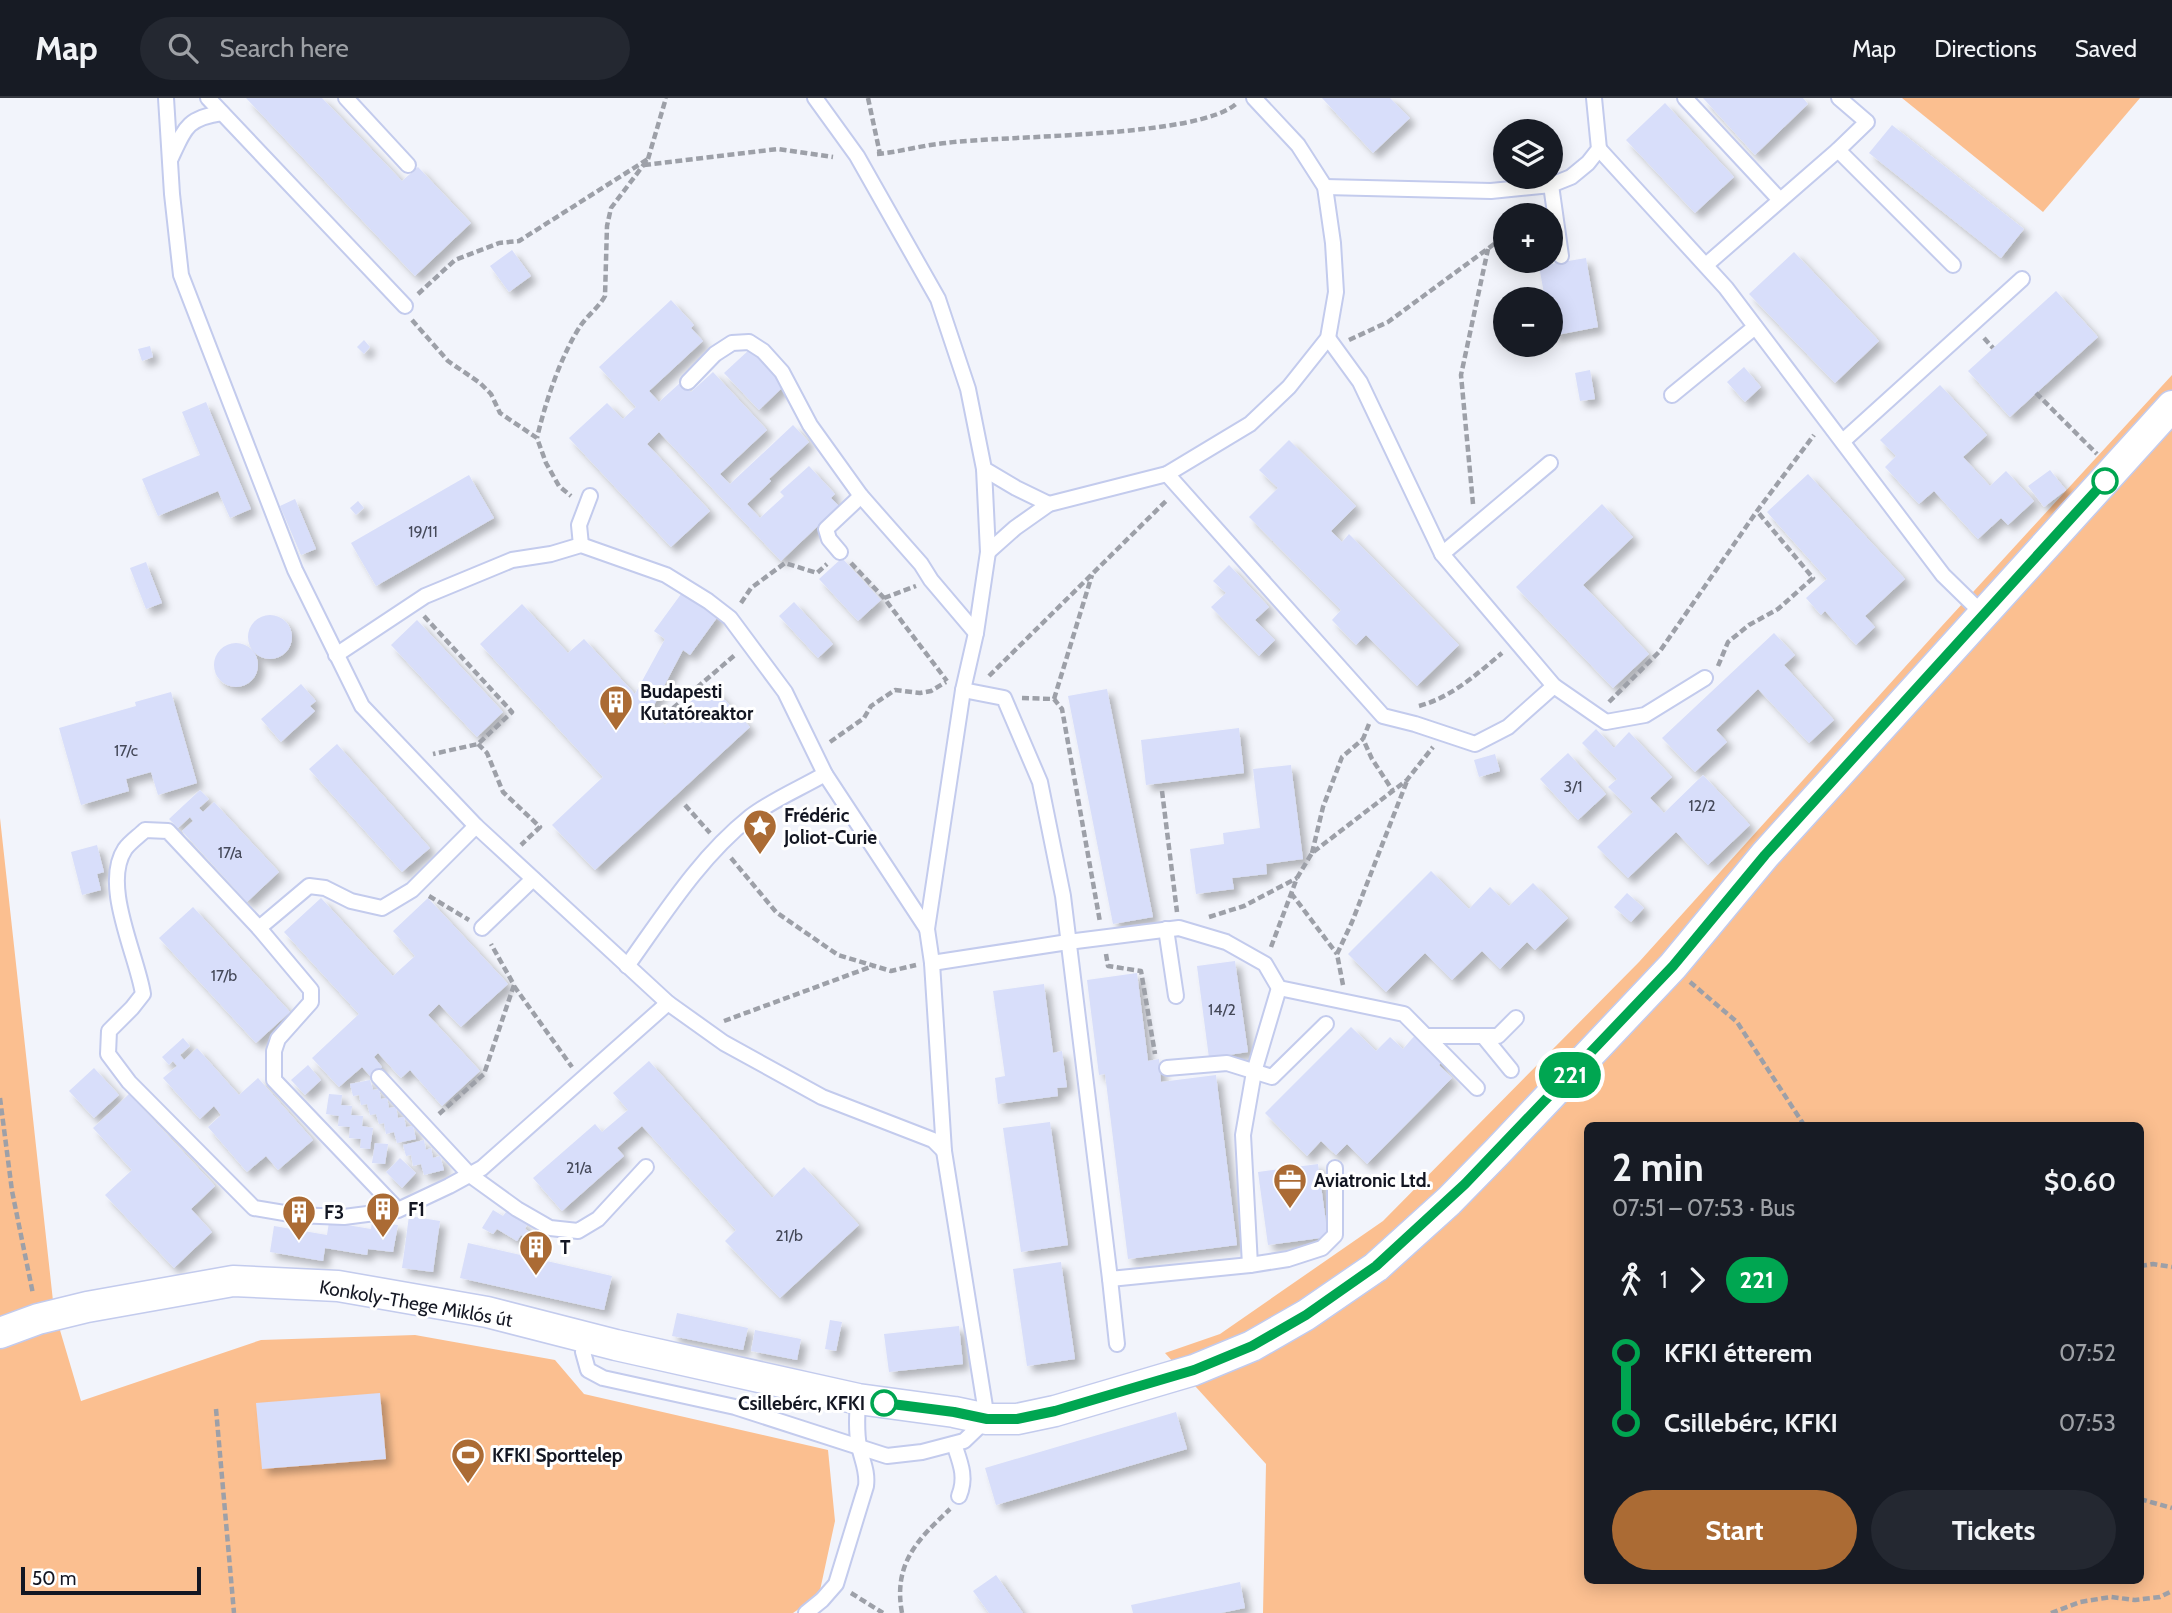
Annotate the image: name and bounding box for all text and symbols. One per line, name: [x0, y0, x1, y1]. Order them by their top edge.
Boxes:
search box: [140, 17, 630, 80]
text: Map: [35, 28, 98, 68]
icon: search: [164, 29, 202, 67]
text: Search here: [220, 32, 349, 64]
text: Map: [1852, 34, 1896, 63]
text: Directions: [1934, 34, 2037, 63]
text: Saved: [2075, 34, 2137, 63]
map controls: [1493, 119, 1563, 357]
button: layers: [1493, 119, 1563, 189]
button: +: [1493, 203, 1563, 273]
button: −: [1493, 287, 1563, 357]
unlabelled marker: [2092, 468, 2118, 494]
house number: 19/11: [408, 522, 438, 541]
place label: Budapesti Kutatóreaktor: [640, 680, 754, 725]
building icon: Budapesti Kutatóreaktor: [597, 683, 635, 732]
house number: 17/c: [114, 741, 138, 760]
house number: 3/1: [1563, 777, 1583, 796]
house number: 12/2: [1688, 796, 1716, 815]
place label: Frédéric Joliot-Curie: [783, 804, 877, 849]
place icon: Frédéric Joliot-Curie: [741, 807, 779, 856]
house number: 17/a: [218, 843, 243, 862]
house number: 17/b: [211, 966, 237, 985]
house number: 14/2: [1208, 1000, 1236, 1019]
line badge: 221: [1530, 1052, 1610, 1098]
text: 221: [1553, 1060, 1587, 1089]
text: 2 min: [1612, 1144, 1704, 1191]
house number: 21/a: [566, 1158, 592, 1177]
office icon: Aviatronic Ltd.: [1271, 1161, 1309, 1210]
text: $0.60: [2044, 1166, 2116, 1198]
place label: Aviatronic Ltd.: [1314, 1169, 1431, 1192]
building icon: F1: [364, 1190, 402, 1239]
building icon: F3: [280, 1193, 318, 1242]
text: 07:51 – 07:53 · Bus: [1612, 1194, 1795, 1222]
place label: F1: [408, 1198, 425, 1221]
place label: F3: [324, 1201, 344, 1224]
house number: 21/b: [775, 1226, 803, 1245]
building icon: T: [517, 1228, 555, 1277]
place label: T: [560, 1236, 571, 1259]
icon: walk: [1612, 1261, 1650, 1299]
icon: forward: [1678, 1261, 1716, 1299]
text: 221: [1740, 1265, 1774, 1294]
text: 1: [1660, 1266, 1668, 1294]
street label: Konkoly-Thege Miklós út: [318, 1275, 515, 1332]
text: KFKI étterem: [1664, 1337, 1812, 1369]
text: 07:52: [2059, 1339, 2116, 1367]
marker: Csillebérc, KFKI: [871, 1390, 897, 1416]
place label: Csillebérc, KFKI: [738, 1392, 865, 1415]
text: Csillebérc, KFKI: [1664, 1407, 1838, 1439]
text: 07:53: [2059, 1409, 2116, 1437]
sports icon: KFKI Sporttelep: [449, 1436, 487, 1485]
place label: KFKI Sporttelep: [492, 1444, 623, 1467]
button: Start: [1612, 1490, 1857, 1570]
button: Tickets: [1871, 1490, 2116, 1570]
scale bar: [21, 1564, 201, 1596]
text: 50 m: [32, 1567, 76, 1590]

